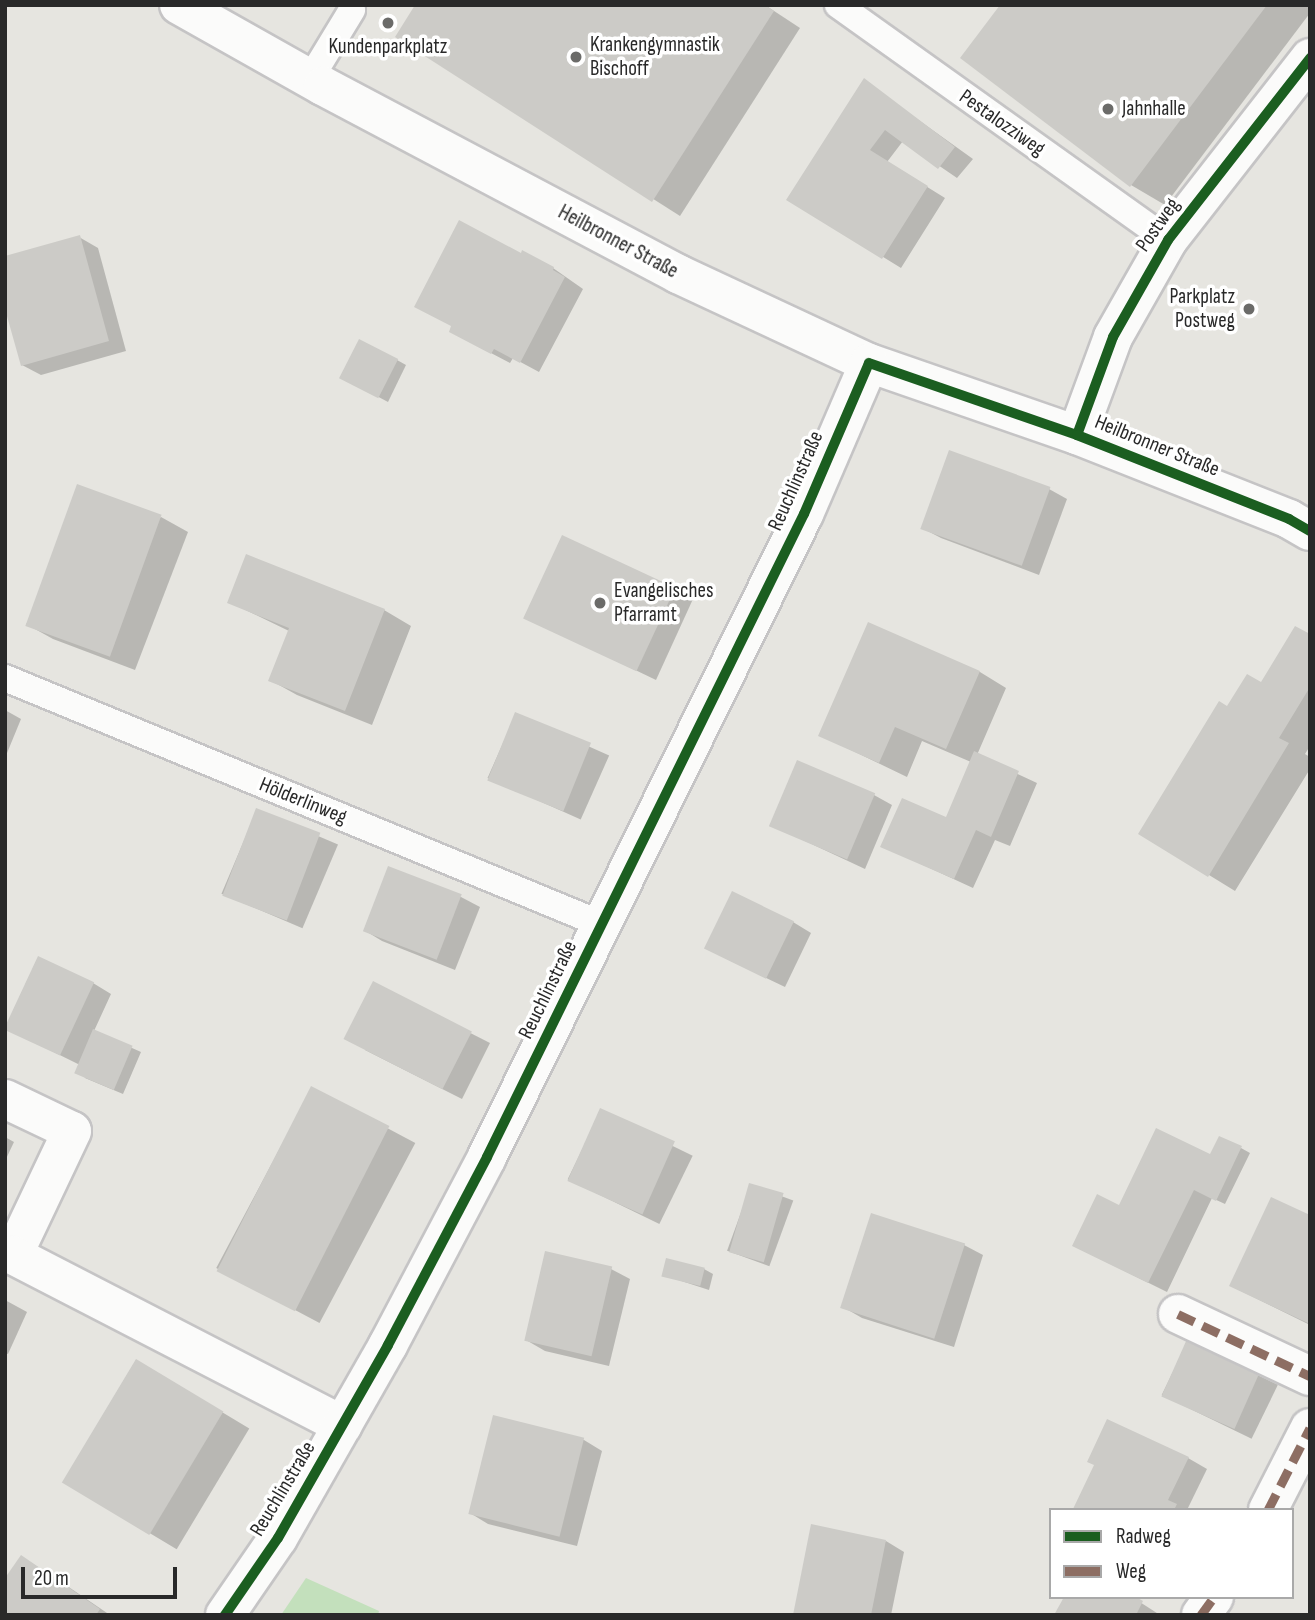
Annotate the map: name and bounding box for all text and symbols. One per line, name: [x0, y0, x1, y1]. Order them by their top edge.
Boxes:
marker: Kundenparkplatz: [380, 15, 396, 31]
place label: Krankengymnastik Bischoff: [590, 32, 720, 82]
place label: Kundenparkplatz: [329, 34, 447, 60]
marker: Krankengymnastik Bischoff: [568, 49, 584, 65]
street label: Pestalozziweg: [954, 84, 1050, 162]
place label: Jahnhalle: [1122, 96, 1186, 122]
marker: Jahnhalle: [1100, 101, 1116, 117]
street label: Postweg: [1130, 193, 1186, 257]
street label: Heilbronner Straße: [554, 200, 682, 284]
place label: Parkplatz Postweg: [1170, 284, 1235, 334]
marker: Parkplatz Postweg: [1241, 301, 1257, 317]
street label: Heilbronner Straße: [1091, 410, 1223, 482]
street label: Reuchlinstraße: [763, 427, 829, 535]
place label: Evangelisches Pfarramt: [614, 578, 713, 628]
marker: Evangelisches Pfarramt: [592, 595, 608, 611]
street label: Hölderlinweg: [256, 772, 350, 830]
street label: Reuchlinstraße: [513, 937, 583, 1043]
street label: Reuchlinstraße: [245, 1437, 321, 1541]
legend: [1049, 1508, 1294, 1599]
text: Radweg: [1116, 1524, 1171, 1549]
scale bar: [24, 1554, 180, 1598]
text: Weg: [1116, 1559, 1146, 1584]
text: 20 m: [34, 1566, 69, 1591]

